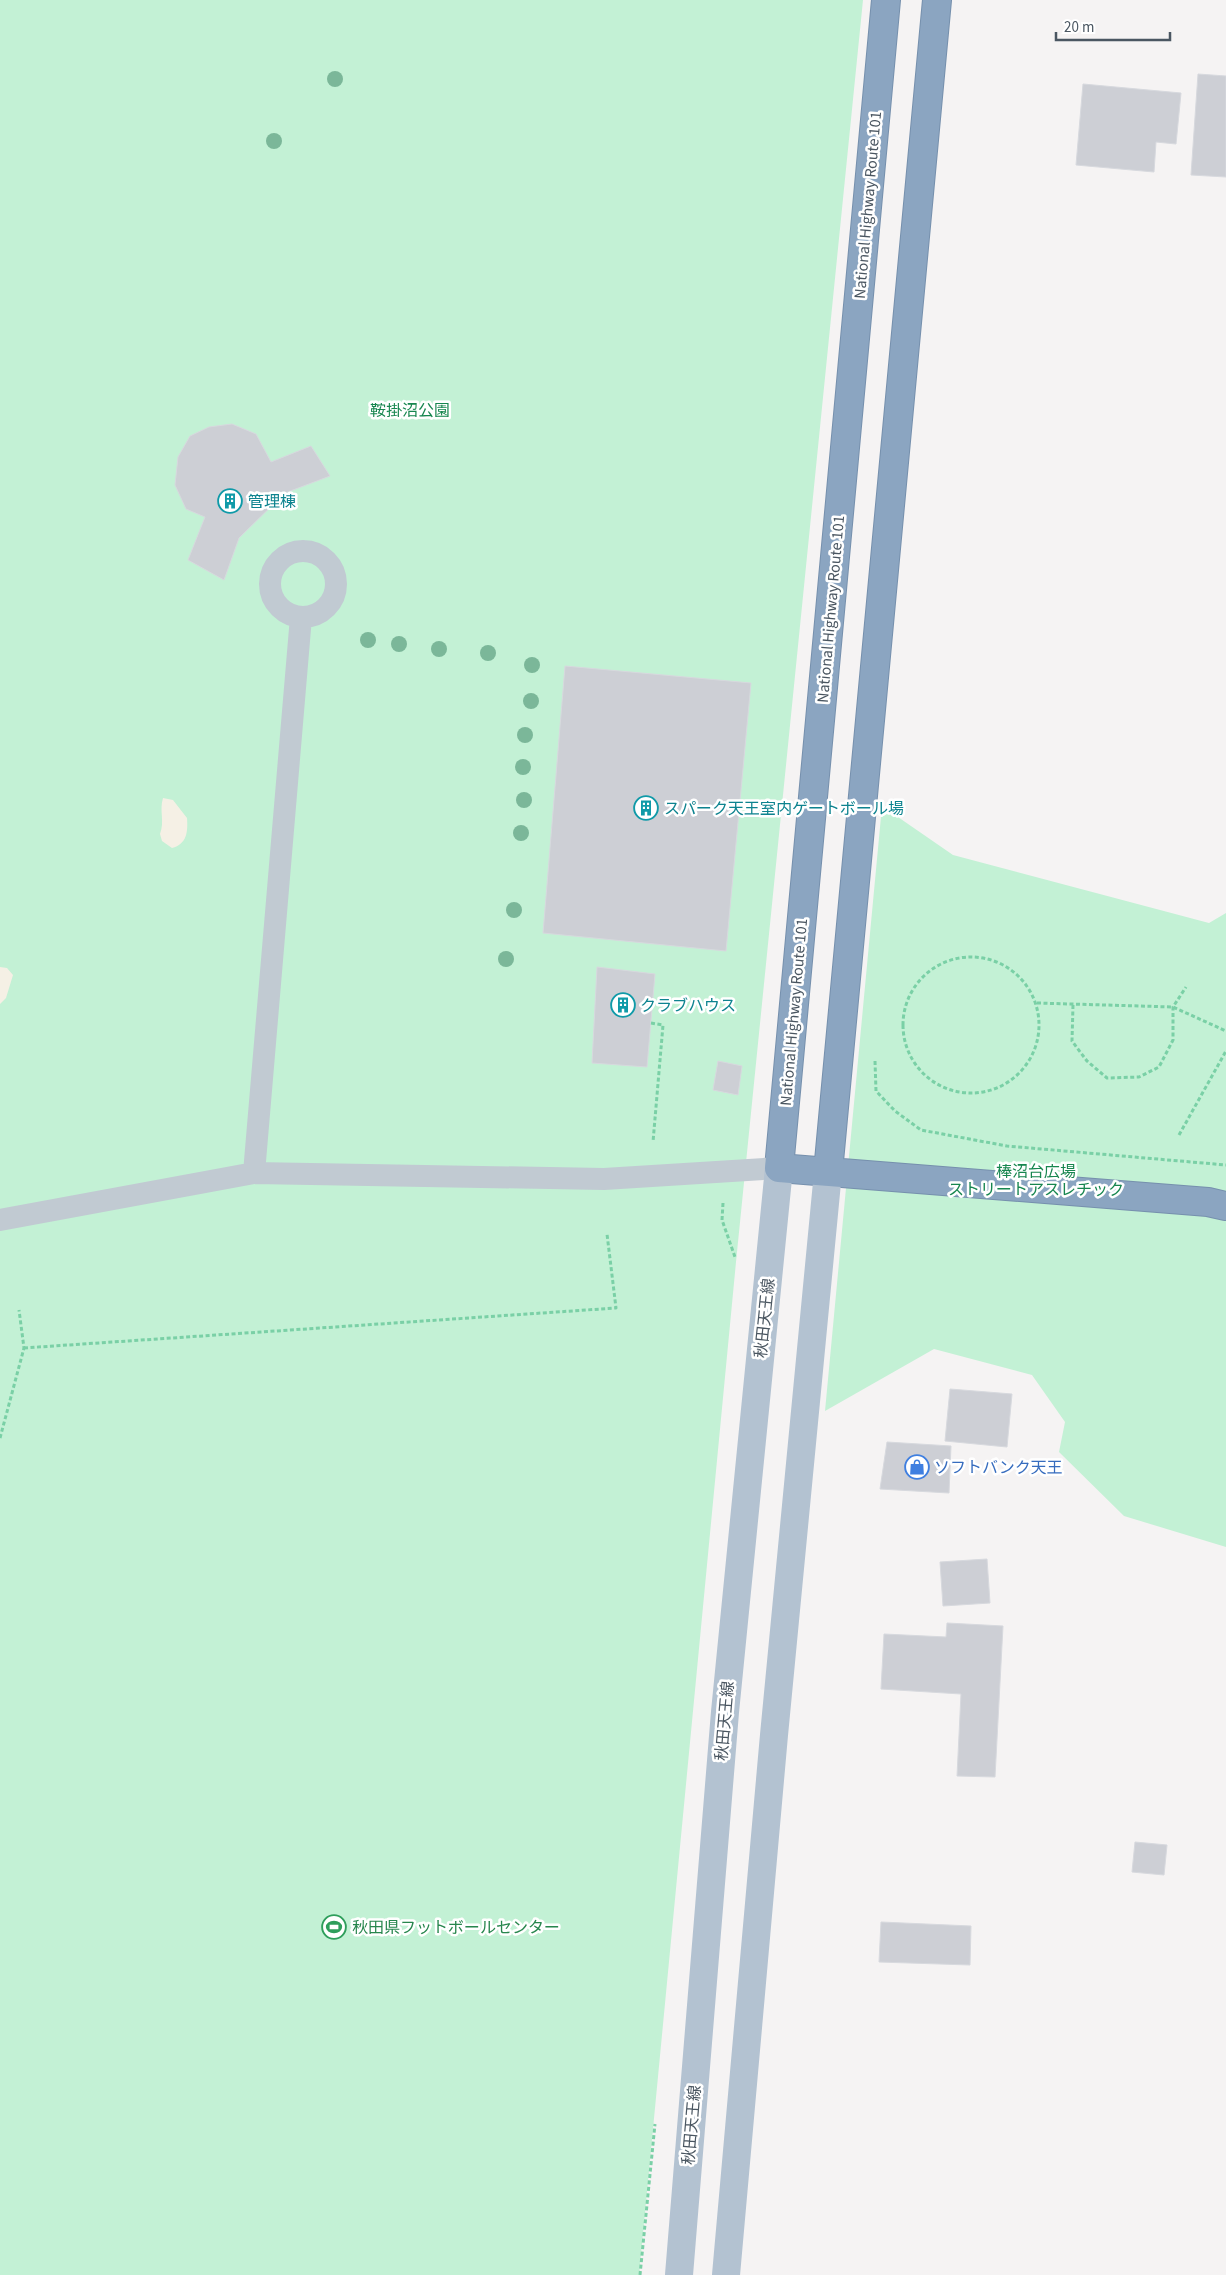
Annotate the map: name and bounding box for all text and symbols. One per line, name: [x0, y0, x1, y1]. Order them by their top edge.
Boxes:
scale bar: [1056, 10, 1170, 42]
text: 20 m: [1064, 17, 1094, 38]
street label: National Highway Route 101: [849, 110, 887, 300]
park label: 鞍掛沼公園: [370, 400, 450, 422]
building icon: 管理棟: [217, 488, 243, 514]
place label: 管理棟: [248, 491, 296, 513]
street label: National Highway Route 101: [812, 514, 850, 704]
building icon: スパーク天王室内ゲートボール場: [633, 795, 659, 821]
place label: スパーク天王室内ゲートボール場: [664, 798, 904, 820]
street label: National Highway Route 101: [775, 917, 813, 1107]
building icon: クラブハウス: [610, 992, 636, 1018]
place label: クラブハウス: [640, 995, 736, 1017]
park label: 棒沼台広場 ストリートアスレチック: [948, 1161, 1124, 1201]
street label: 秋田天王線: [750, 1277, 780, 1359]
shop icon: ソフトバンク天王: [904, 1454, 930, 1480]
place label: ソフトバンク天王: [934, 1457, 1063, 1479]
street label: 秋田天王線: [711, 1680, 739, 1762]
sports icon: 秋田県フットボールセンター: [321, 1914, 347, 1940]
place label: 秋田県フットボールセンター: [352, 1917, 560, 1939]
street label: 秋田天王線: [678, 2084, 706, 2166]

